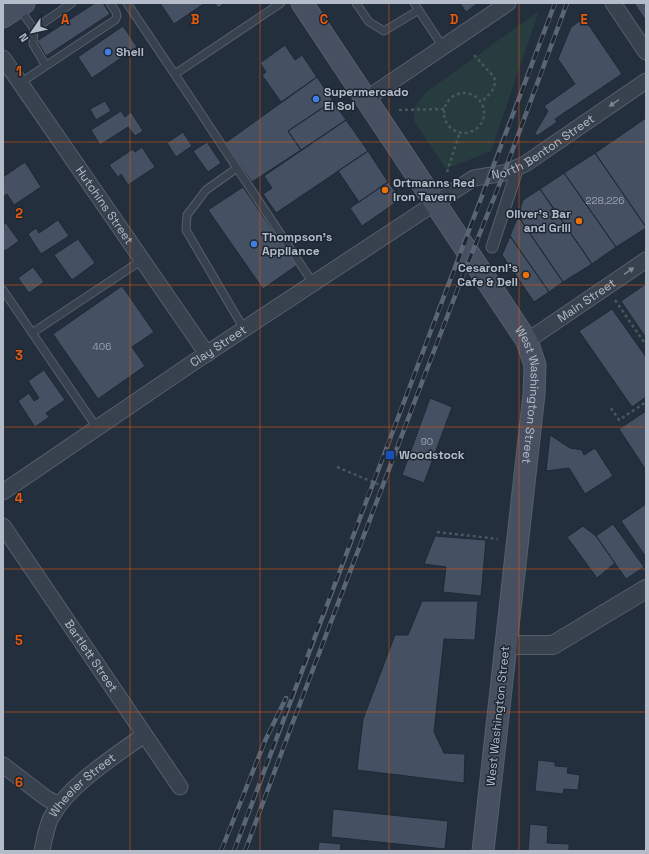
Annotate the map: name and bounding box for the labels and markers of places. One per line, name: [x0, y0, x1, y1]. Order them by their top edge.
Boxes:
place label: Shell: [116, 44, 144, 60]
marker: Shell: [103, 47, 113, 57]
place label: Supermercado El Sol: [324, 84, 409, 114]
marker: Supermercado El Sol: [311, 94, 321, 104]
place label: Ortmanns Red Iron Tavern: [393, 175, 475, 205]
marker: Ortmanns Red Iron Tavern: [380, 185, 390, 195]
place label: Oliver's Bar and Grill: [506, 206, 571, 236]
marker: Oliver's Bar and Grill: [574, 216, 584, 226]
place label: Thompson's Appliance: [262, 229, 332, 259]
marker: Thompson's Appliance: [249, 239, 259, 249]
place label: Cesaroni's Cafe & Deli: [457, 260, 518, 290]
marker: Cesaroni's Cafe & Deli: [521, 270, 531, 280]
place label: Woodstock: [399, 447, 465, 463]
marker: Woodstock: [384, 449, 396, 461]

